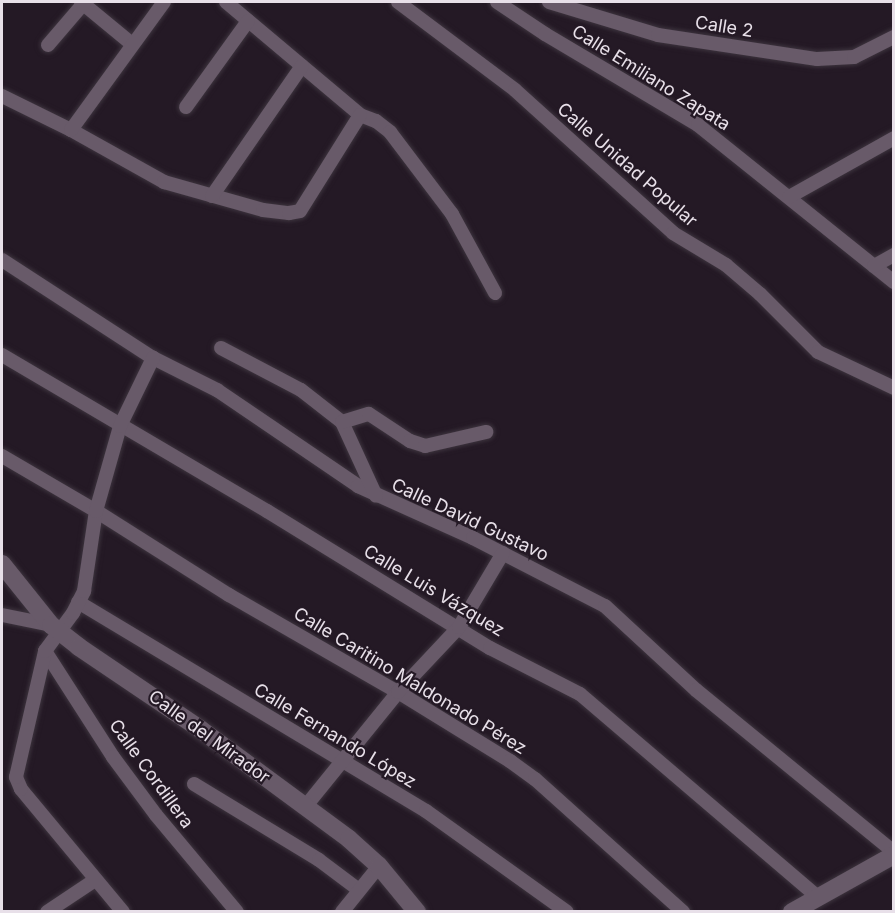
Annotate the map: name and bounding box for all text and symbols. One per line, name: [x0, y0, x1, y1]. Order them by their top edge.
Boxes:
street label: Calle 2: [693, 12, 755, 42]
street label: Calle Emiliano Zapata: [568, 20, 734, 136]
street label: Calle Unidad Popular: [553, 98, 701, 232]
street label: Calle David Gustavo: [388, 474, 552, 566]
street label: Calle Luis Vázquez: [360, 540, 508, 642]
street label: Calle Caritino Maldonado Pérez: [290, 603, 530, 759]
street label: Calle Fernando López: [250, 679, 420, 793]
street label: Calle del Mirador: [144, 686, 274, 788]
street label: Calle Cordillera: [104, 715, 198, 833]

